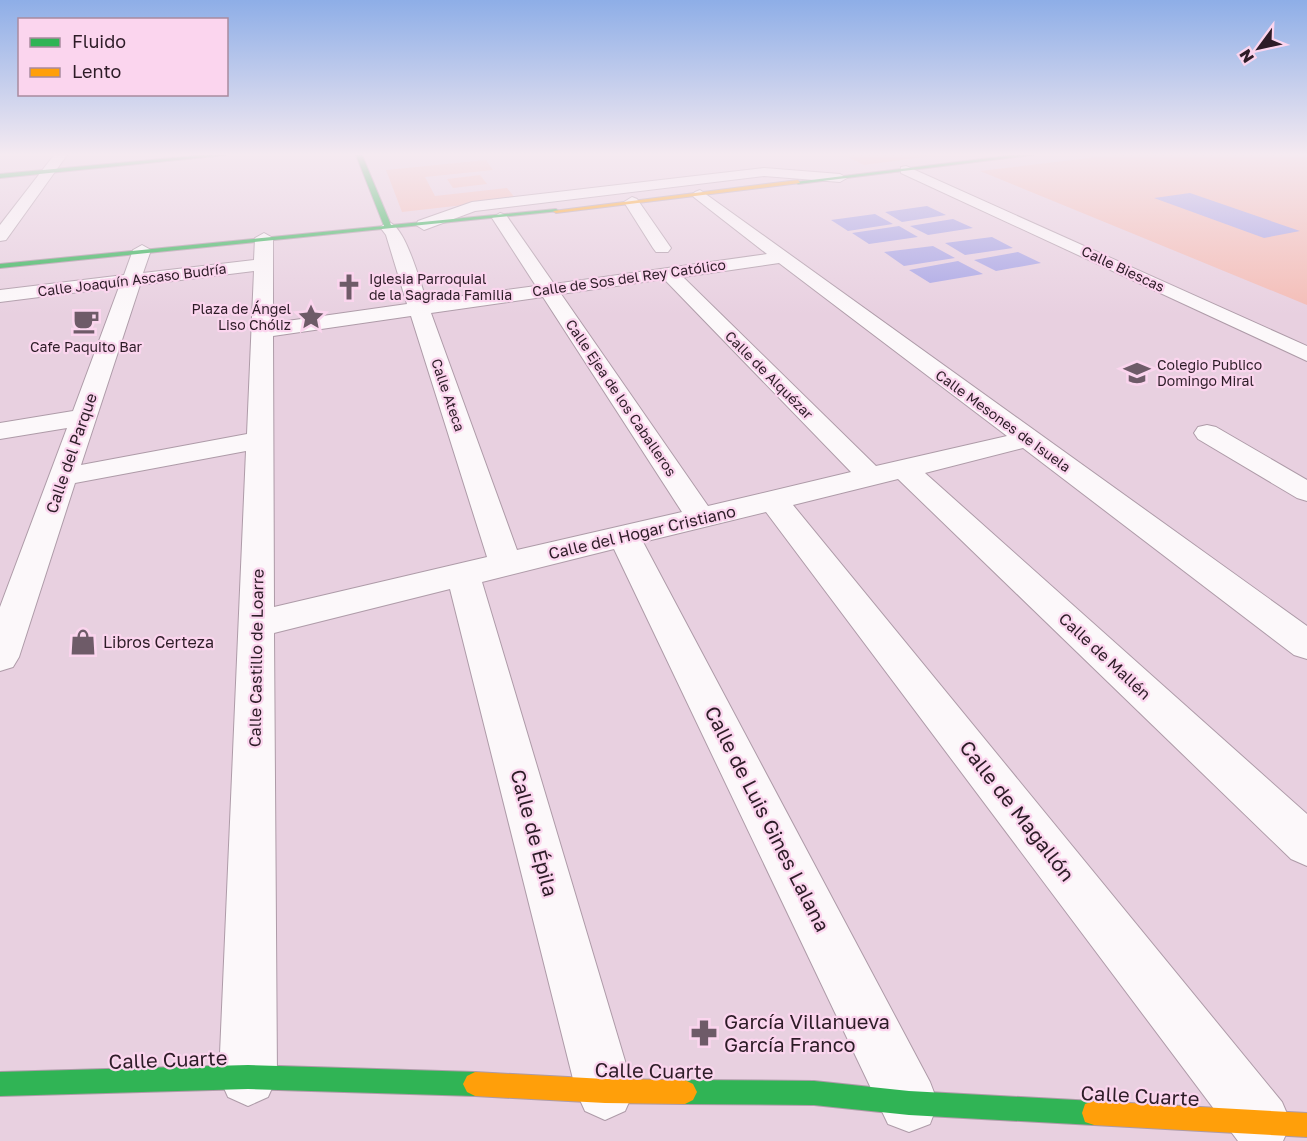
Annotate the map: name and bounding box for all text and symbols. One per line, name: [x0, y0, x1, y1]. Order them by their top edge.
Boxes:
legend: [18, 18, 228, 96]
north arrow: [1229, 18, 1289, 78]
text: Fluido: [72, 30, 126, 52]
text: N: [1235, 46, 1258, 67]
text: Lento: [72, 60, 121, 82]
street label: Calle Biescas: [1079, 242, 1167, 295]
street label: Calle de Sos del Rey Católico: [531, 256, 727, 300]
street label: Calle Joaquín Ascaso Budría: [37, 259, 227, 300]
place label: Iglesia Parroquial de la Sagrada Familia: [369, 270, 512, 303]
church icon: Iglesia Parroquial de la Sagrada Familia: [334, 272, 364, 302]
place label: Plaza de Ángel Liso Chóliz: [191, 300, 291, 333]
place icon: Plaza de Ángel Liso Chóliz: [296, 302, 326, 332]
cafe icon: Cafe Paquito Bar: [71, 306, 101, 336]
street label: Calle Ejea de los Caballeros: [562, 316, 680, 479]
street label: Calle de Alquézar: [722, 327, 817, 422]
place label: Cafe Paquito Bar: [30, 338, 143, 355]
street label: Calle Ateca: [428, 356, 469, 434]
place label: Colegio Publico Domingo Miral: [1157, 356, 1262, 389]
school or university icon: Colegio Publico Domingo Miral: [1122, 358, 1152, 388]
street label: Calle Mesones de Isuela: [933, 366, 1074, 475]
street label: Calle del Parque: [41, 390, 101, 516]
street label: Calle del Hogar Cristiano: [546, 501, 738, 563]
street label: Calle Castillo de Loarre: [244, 569, 268, 747]
street label: Calle de Mallén: [1055, 608, 1155, 704]
shop icon: Libros Certeza: [68, 627, 98, 657]
place label: Libros Certeza: [103, 632, 214, 652]
street label: Calle de Luis Gines Lalana: [700, 702, 835, 935]
street label: Calle de Magallón: [955, 735, 1080, 886]
street label: Calle de Épila: [506, 767, 563, 899]
place label: García Villanueva García Franco: [724, 1009, 890, 1056]
pharmacy icon: García Villanueva García Franco: [689, 1018, 719, 1048]
street label: Calle Cuarte: [108, 1045, 228, 1073]
street label: Calle Cuarte: [594, 1057, 714, 1083]
street label: Calle Cuarte: [1080, 1080, 1200, 1110]

